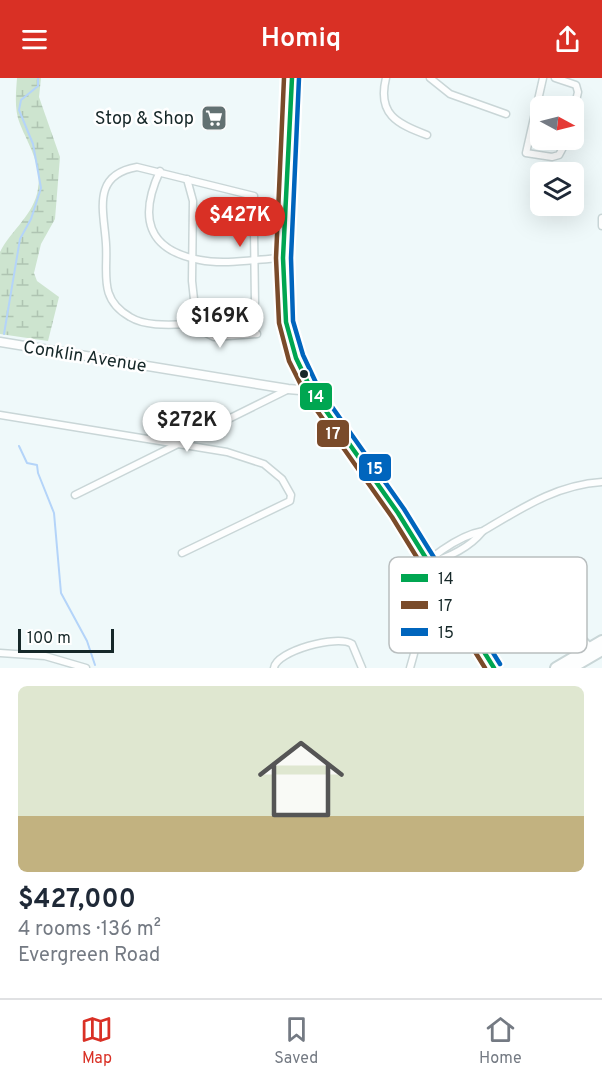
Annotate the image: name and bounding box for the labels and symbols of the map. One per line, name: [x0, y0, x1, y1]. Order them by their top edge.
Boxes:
north arrow: [530, 96, 584, 150]
supermarket icon: Stop & Shop: [199, 103, 229, 133]
place label: Stop & Shop: [95, 108, 194, 131]
pin: $427K: [198, 197, 282, 248]
pin: $169K: [178, 298, 262, 349]
street label: Conklin Avenue: [21, 336, 148, 379]
unlabelled marker: [298, 368, 310, 380]
line badge: 14: [299, 382, 333, 411]
text: 14: [308, 388, 324, 408]
pin: $272K: [145, 402, 229, 453]
line badge: 17: [316, 419, 350, 448]
text: 17: [326, 425, 340, 445]
line badge: 15: [358, 453, 392, 482]
text: 15: [367, 460, 383, 480]
legend: [389, 557, 587, 653]
text: 14: [438, 570, 454, 590]
text: 17: [438, 597, 452, 617]
text: 15: [438, 624, 454, 644]
scale bar: [18, 626, 114, 654]

